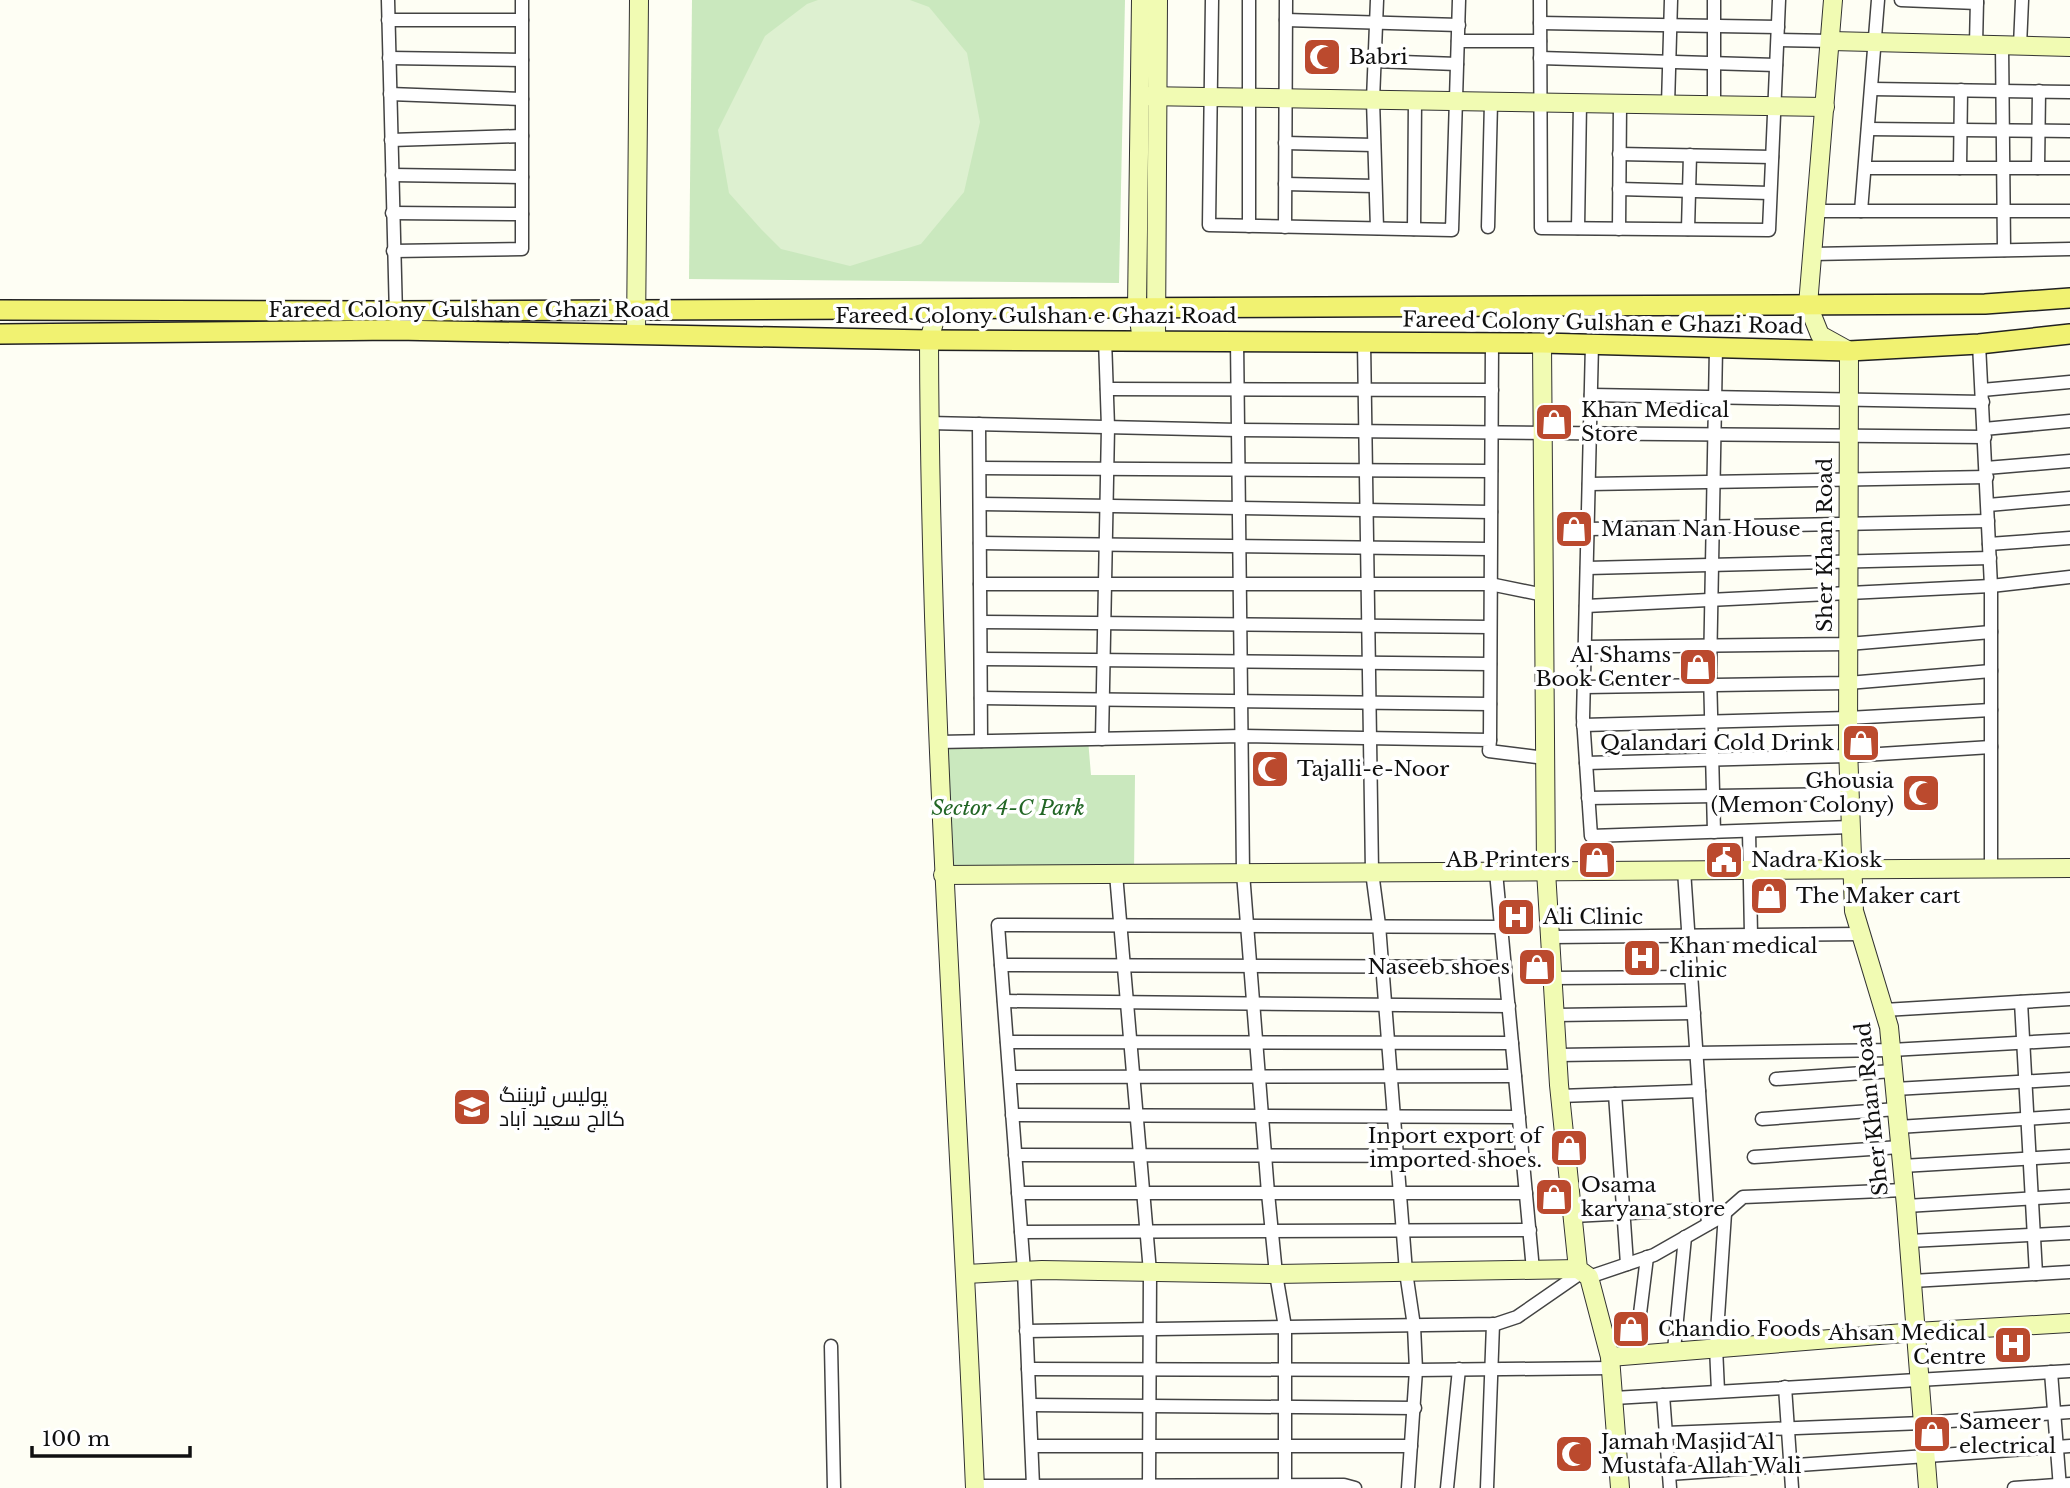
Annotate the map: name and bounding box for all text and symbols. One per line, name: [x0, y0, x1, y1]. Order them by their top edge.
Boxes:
mosque icon: Babri: [1301, 36, 1343, 78]
place label: Babri: [1349, 44, 1408, 70]
street label: Fareed Colony Gulshan e Ghazi Road: [268, 297, 670, 323]
street label: Fareed Colony Gulshan e Ghazi Road: [835, 303, 1237, 329]
street label: Fareed Colony Gulshan e Ghazi Road: [1402, 306, 1804, 340]
place label: Khan Medical Store: [1581, 397, 1730, 447]
shop icon: Khan Medical Store: [1533, 401, 1575, 443]
street label: Sher Khan Road: [1812, 458, 1838, 632]
shop icon: Manan Nan House: [1553, 508, 1595, 550]
place label: Manan Nan House: [1601, 516, 1801, 542]
place label: Al Shams Book Center: [1535, 642, 1671, 692]
shop icon: Al Shams Book Center: [1677, 646, 1719, 688]
shop icon: Qalandari Cold Drink: [1840, 722, 1882, 764]
place label: Qalandari Cold Drink: [1600, 730, 1834, 756]
mosque icon: Tajalli-e-Noor: [1249, 748, 1291, 790]
place label: Tajalli-e-Noor: [1297, 756, 1449, 782]
place label: Ghousia (Memon Colony): [1711, 768, 1894, 818]
mosque icon: Ghousia (Memon Colony): [1900, 772, 1942, 814]
park label: Sector 4-C Park: [931, 795, 1085, 821]
shop icon: AB Printers: [1576, 839, 1618, 881]
public building icon: Nadra Kiosk: [1703, 839, 1745, 881]
place label: AB Printers: [1445, 847, 1570, 873]
place label: Nadra Kiosk: [1751, 847, 1882, 873]
shop icon: The Maker cart: [1748, 875, 1790, 917]
place label: The Maker cart: [1796, 883, 1960, 909]
hospital icon: Ali Clinic: [1495, 896, 1537, 938]
place label: Ali Clinic: [1542, 904, 1643, 930]
place label: Khan medical clinic: [1669, 933, 1818, 983]
hospital icon: Khan medical clinic: [1621, 937, 1663, 979]
shop icon: Naseeb shoes: [1516, 946, 1558, 988]
place label: Naseeb shoes: [1368, 954, 1510, 980]
street label: Sher Khan Road: [1850, 1021, 1894, 1197]
place label: پولیس ٹریننگ کالج سعید آباد: [499, 1082, 625, 1133]
school or university icon: پولیس ٹریننگ کالج سعید آباد: [451, 1086, 493, 1128]
place label: Inport export of imported shoes.: [1368, 1123, 1544, 1173]
shop icon: Inport export of imported shoes.: [1548, 1127, 1590, 1169]
place label: Osama karyana store: [1581, 1172, 1725, 1222]
shop icon: Osama karyana store: [1533, 1176, 1575, 1218]
shop icon: Chandio Foods: [1610, 1308, 1652, 1350]
place label: Chandio Foods: [1658, 1316, 1821, 1342]
place label: Ahsan Medical Centre: [1827, 1320, 1986, 1370]
hospital icon: Ahsan Medical Centre: [1992, 1324, 2034, 1366]
place label: Sameer electrical: [1959, 1409, 2056, 1459]
shop icon: Sameer electrical: [1911, 1413, 1953, 1455]
scale bar: [32, 1414, 189, 1458]
text: 100 m: [42, 1426, 110, 1452]
place label: Jamah Masjid Al Mustafa Allah Wali: [1598, 1429, 1802, 1479]
mosque icon: Jamah Masjid Al Mustafa Allah Wali: [1553, 1433, 1595, 1475]

